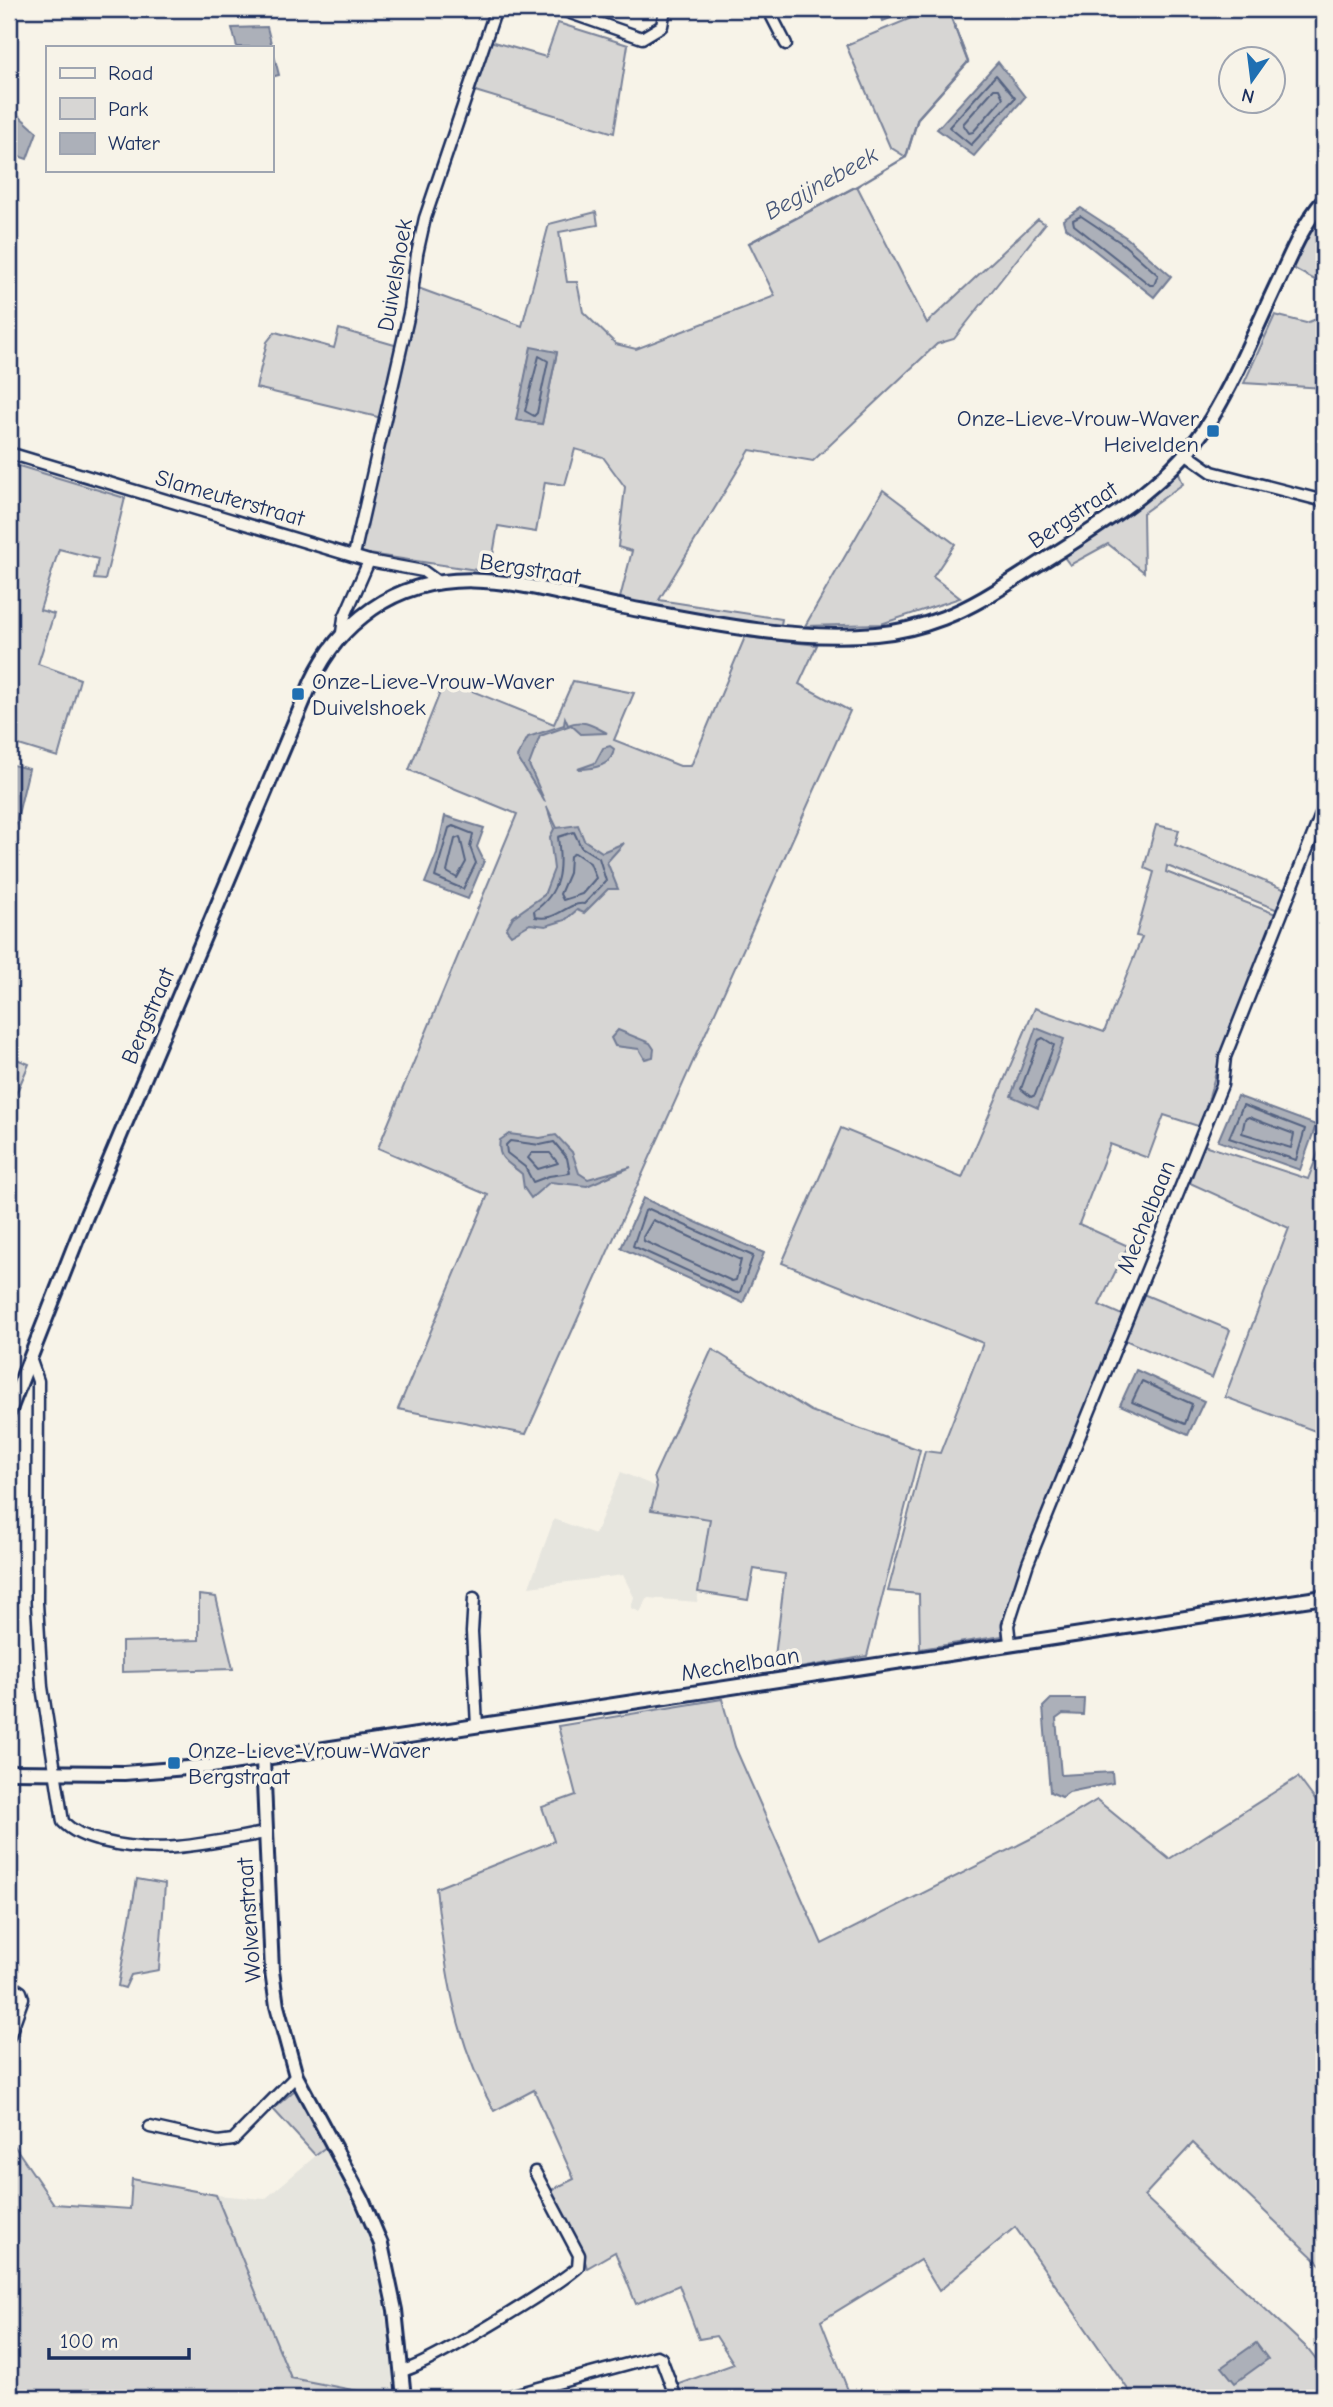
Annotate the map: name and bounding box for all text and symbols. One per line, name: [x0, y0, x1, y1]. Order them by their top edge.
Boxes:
legend: [46, 46, 273, 172]
north arrow: [1218, 46, 1288, 116]
text: Road: [108, 61, 153, 85]
text: N: [1239, 83, 1257, 108]
text: Park: [108, 97, 148, 121]
text: Water: [108, 131, 161, 155]
water label: Begijnebeek: [759, 140, 883, 226]
street label: Duivelshoek: [372, 217, 418, 333]
place label: Onze-Lieve-Vrouw-Waver Heivelden: [957, 405, 1200, 458]
marker: Onze-Lieve-Vrouw-Waver Heivelden: [1205, 423, 1221, 439]
street label: Slameuterstraat: [152, 464, 309, 533]
street label: Bergstraat: [1023, 475, 1124, 555]
street label: Bergstraat: [478, 548, 584, 590]
place label: Onze-Lieve-Vrouw-Waver Duivelshoek: [312, 668, 555, 721]
marker: Onze-Lieve-Vrouw-Waver Duivelshoek: [290, 686, 306, 702]
street label: Bergstraat: [116, 963, 181, 1068]
street label: Mechelbaan: [1111, 1157, 1181, 1277]
street label: Mechelbaan: [679, 1641, 801, 1687]
place label: Onze-Lieve-Vrouw-Waver Bergstraat: [188, 1737, 431, 1790]
marker: Onze-Lieve-Vrouw-Waver Bergstraat: [166, 1755, 182, 1771]
street label: Wolvenstraat: [231, 1855, 267, 1983]
scale bar: [49, 2316, 189, 2360]
text: 100 m: [60, 2329, 118, 2353]

